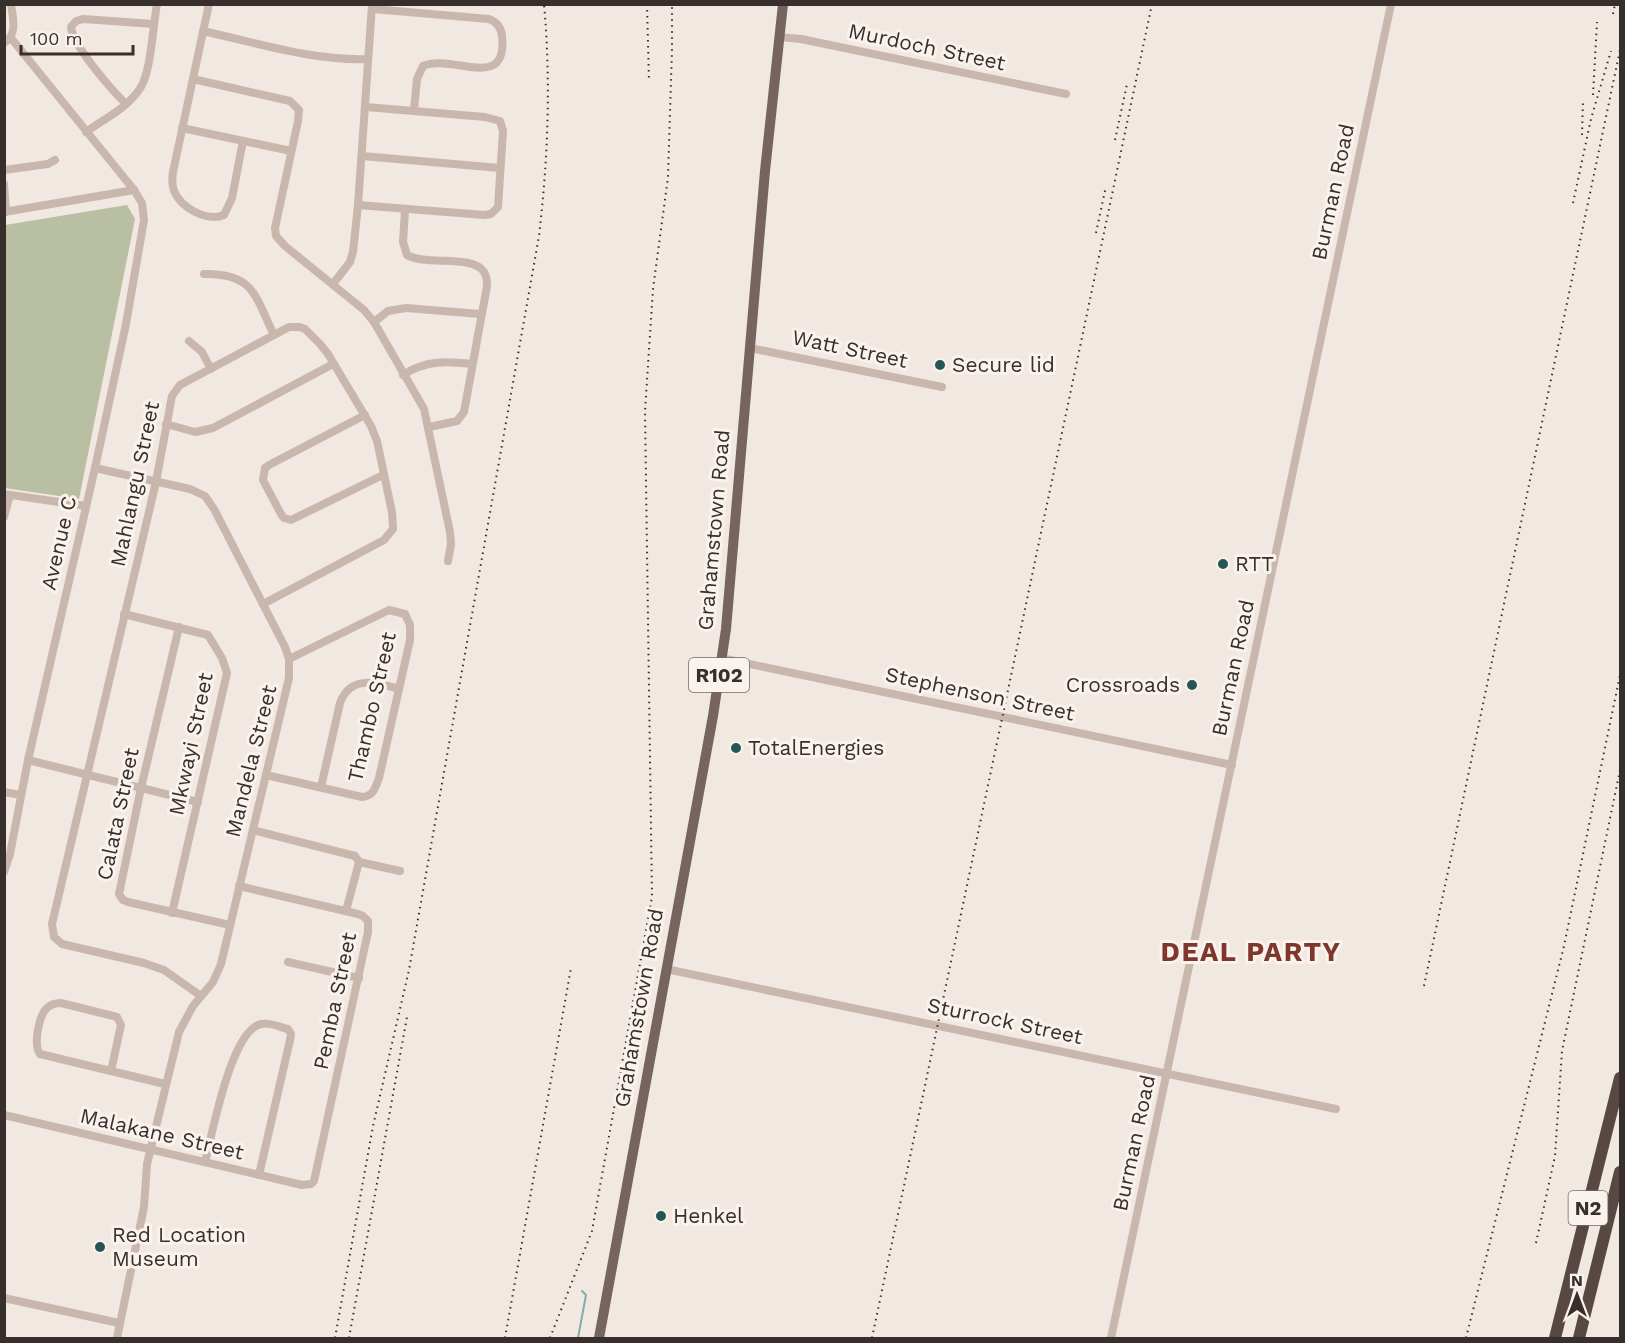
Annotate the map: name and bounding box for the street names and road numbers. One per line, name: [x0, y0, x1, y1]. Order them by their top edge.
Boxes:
street label: Murdoch Street: [846, 18, 1008, 75]
street label: Burman Road: [1306, 122, 1359, 262]
street label: Watt Street: [790, 324, 910, 373]
street label: Mahlangu Street: [105, 399, 164, 569]
street label: Grahamstown Road: [692, 429, 735, 631]
street label: Avenue C: [36, 493, 81, 592]
street label: Burman Road: [1206, 598, 1259, 738]
street label: Thambo Street: [342, 629, 401, 784]
road number: R102: [689, 658, 749, 692]
street label: Stephenson Street: [883, 661, 1077, 726]
street label: Mkwayi Street: [163, 670, 218, 817]
street label: Mandela Street: [219, 682, 282, 840]
street label: Calata Street: [91, 745, 144, 882]
street label: Grahamstown Road: [609, 907, 668, 1109]
street label: Pemba Street: [308, 930, 361, 1072]
street label: Sturrock Street: [925, 992, 1085, 1049]
street label: Burman Road: [1107, 1073, 1160, 1213]
street label: Malakane Street: [78, 1103, 247, 1165]
road number: N2: [1568, 1191, 1608, 1225]

